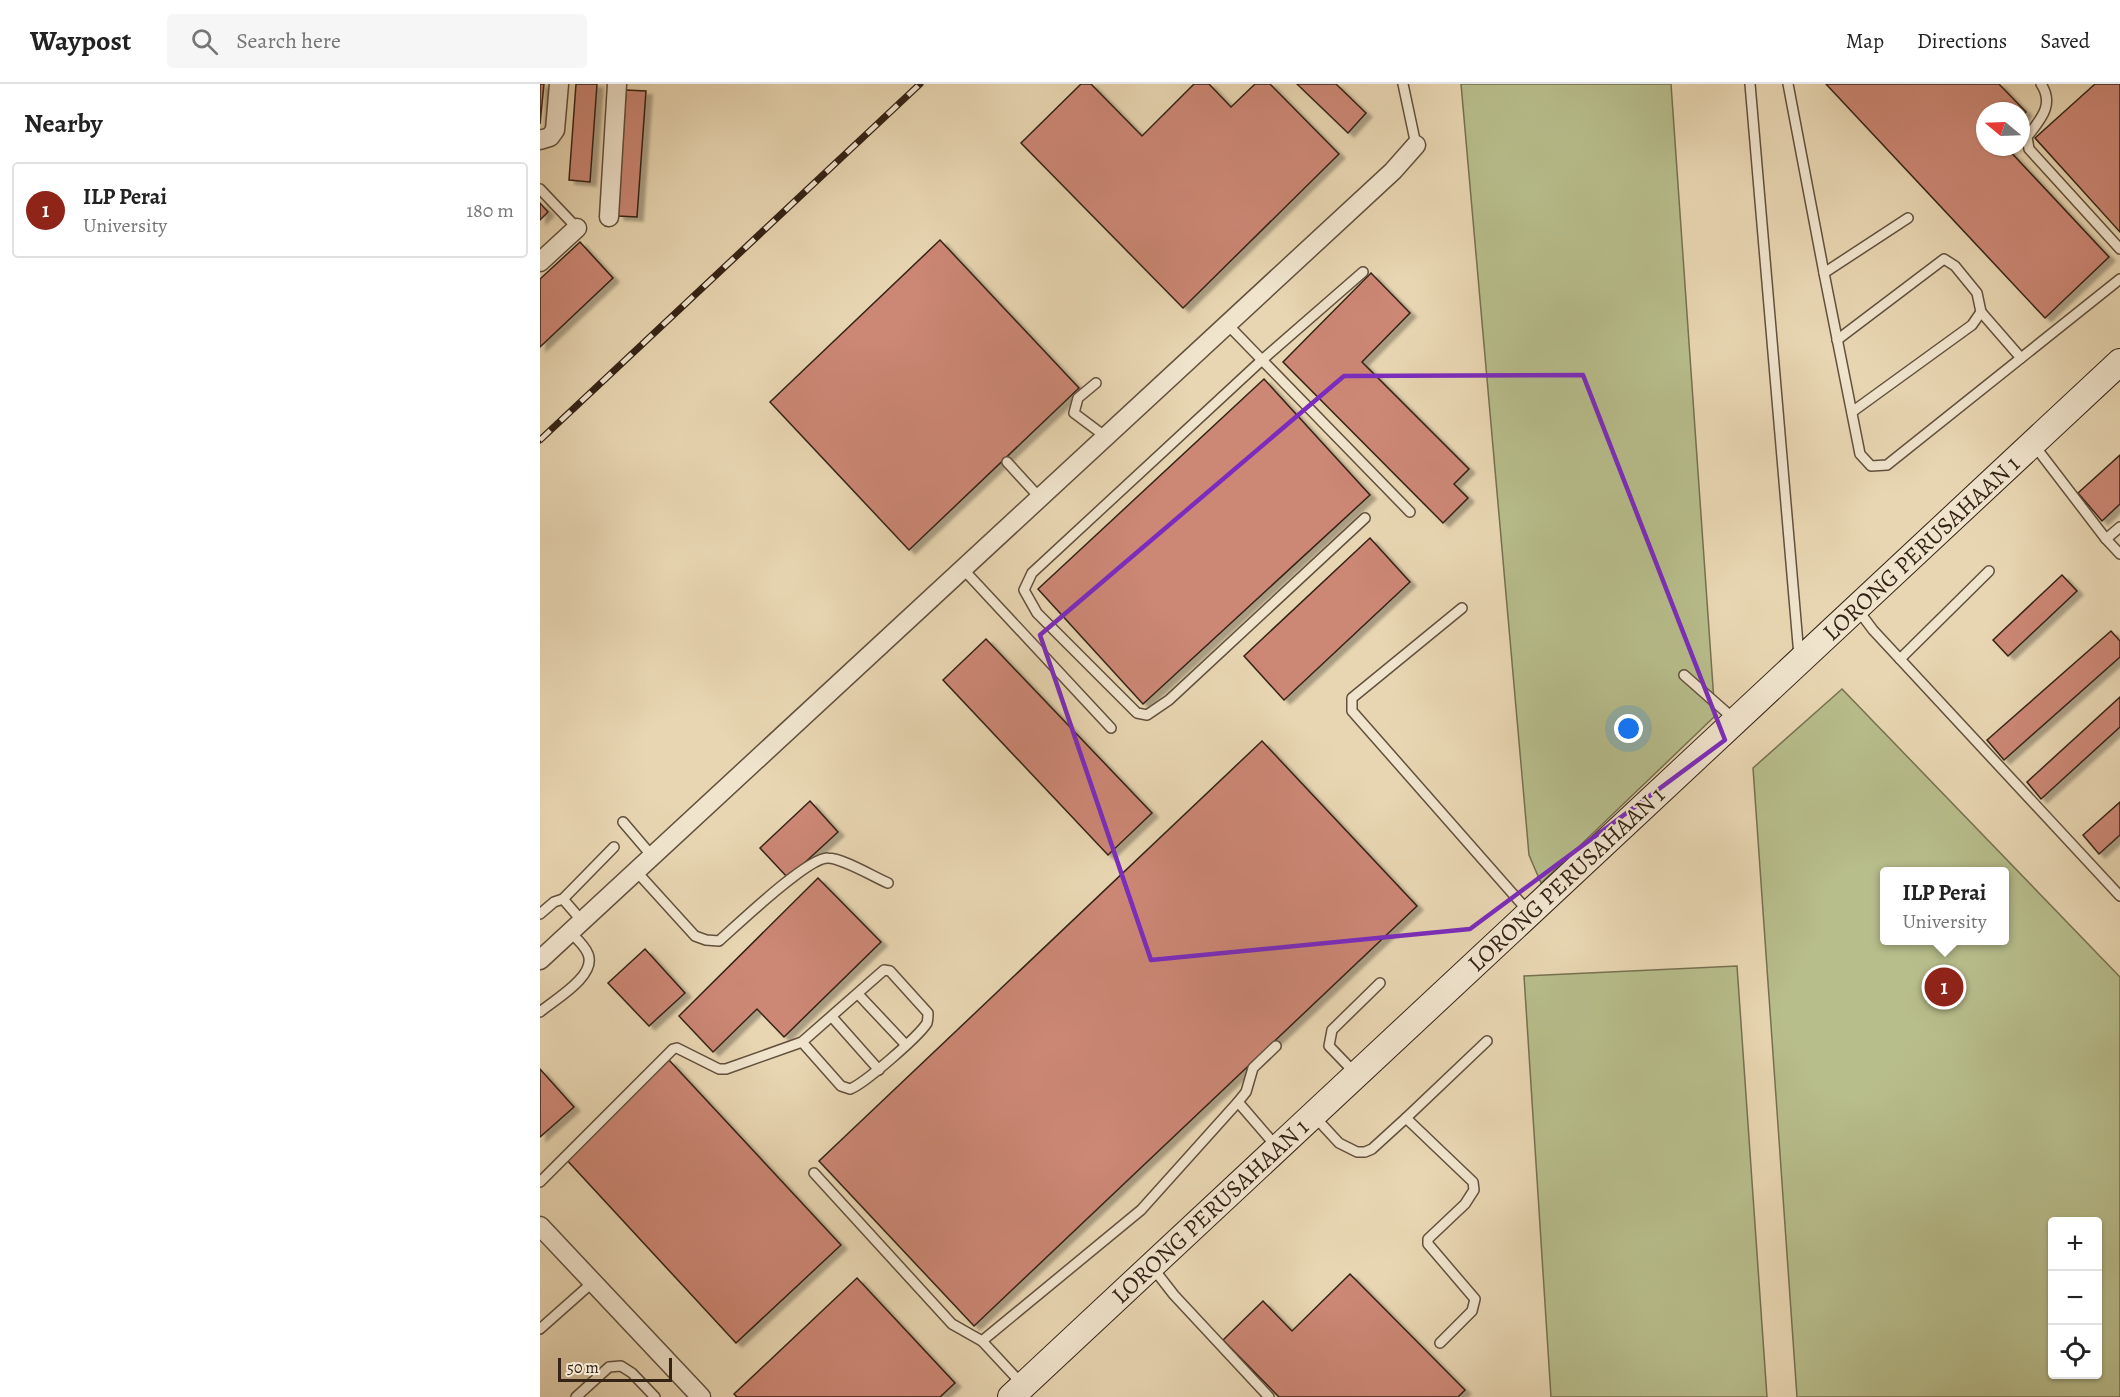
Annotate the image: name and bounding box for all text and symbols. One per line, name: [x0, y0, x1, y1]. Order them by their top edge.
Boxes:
search box: [167, 14, 587, 68]
text: Waypost: [30, 22, 131, 60]
icon: search: [188, 25, 221, 58]
text: Search here: [236, 26, 341, 56]
text: Map: [1846, 27, 1884, 55]
text: Directions: [1917, 27, 2007, 55]
text: Saved: [2040, 27, 2090, 55]
north arrow: [1976, 102, 2030, 156]
text: Nearby: [24, 106, 103, 141]
text: ILP Perai: [83, 182, 167, 212]
text: 1: [42, 197, 49, 224]
text: 180 m: [466, 197, 514, 224]
text: University: [83, 212, 167, 239]
street label: LORONG PERUSAHAAN 1: [1816, 448, 2026, 648]
your location: [1614, 714, 1643, 743]
street label: LORONG PERUSAHAAN 1: [1461, 779, 1671, 979]
popup: [1880, 867, 2009, 945]
text: ILP Perai: [1902, 878, 1986, 908]
text: University: [1902, 908, 1987, 935]
pin: 1: [1924, 964, 1964, 1010]
street label: LORONG PERUSAHAAN 1: [1105, 1111, 1315, 1311]
map controls: [2048, 1217, 2102, 1379]
button: +: [2048, 1217, 2102, 1271]
button: −: [2048, 1271, 2102, 1325]
button: locate: [2048, 1325, 2102, 1379]
scale bar: [558, 1355, 672, 1382]
text: 50 m: [567, 1357, 599, 1379]

